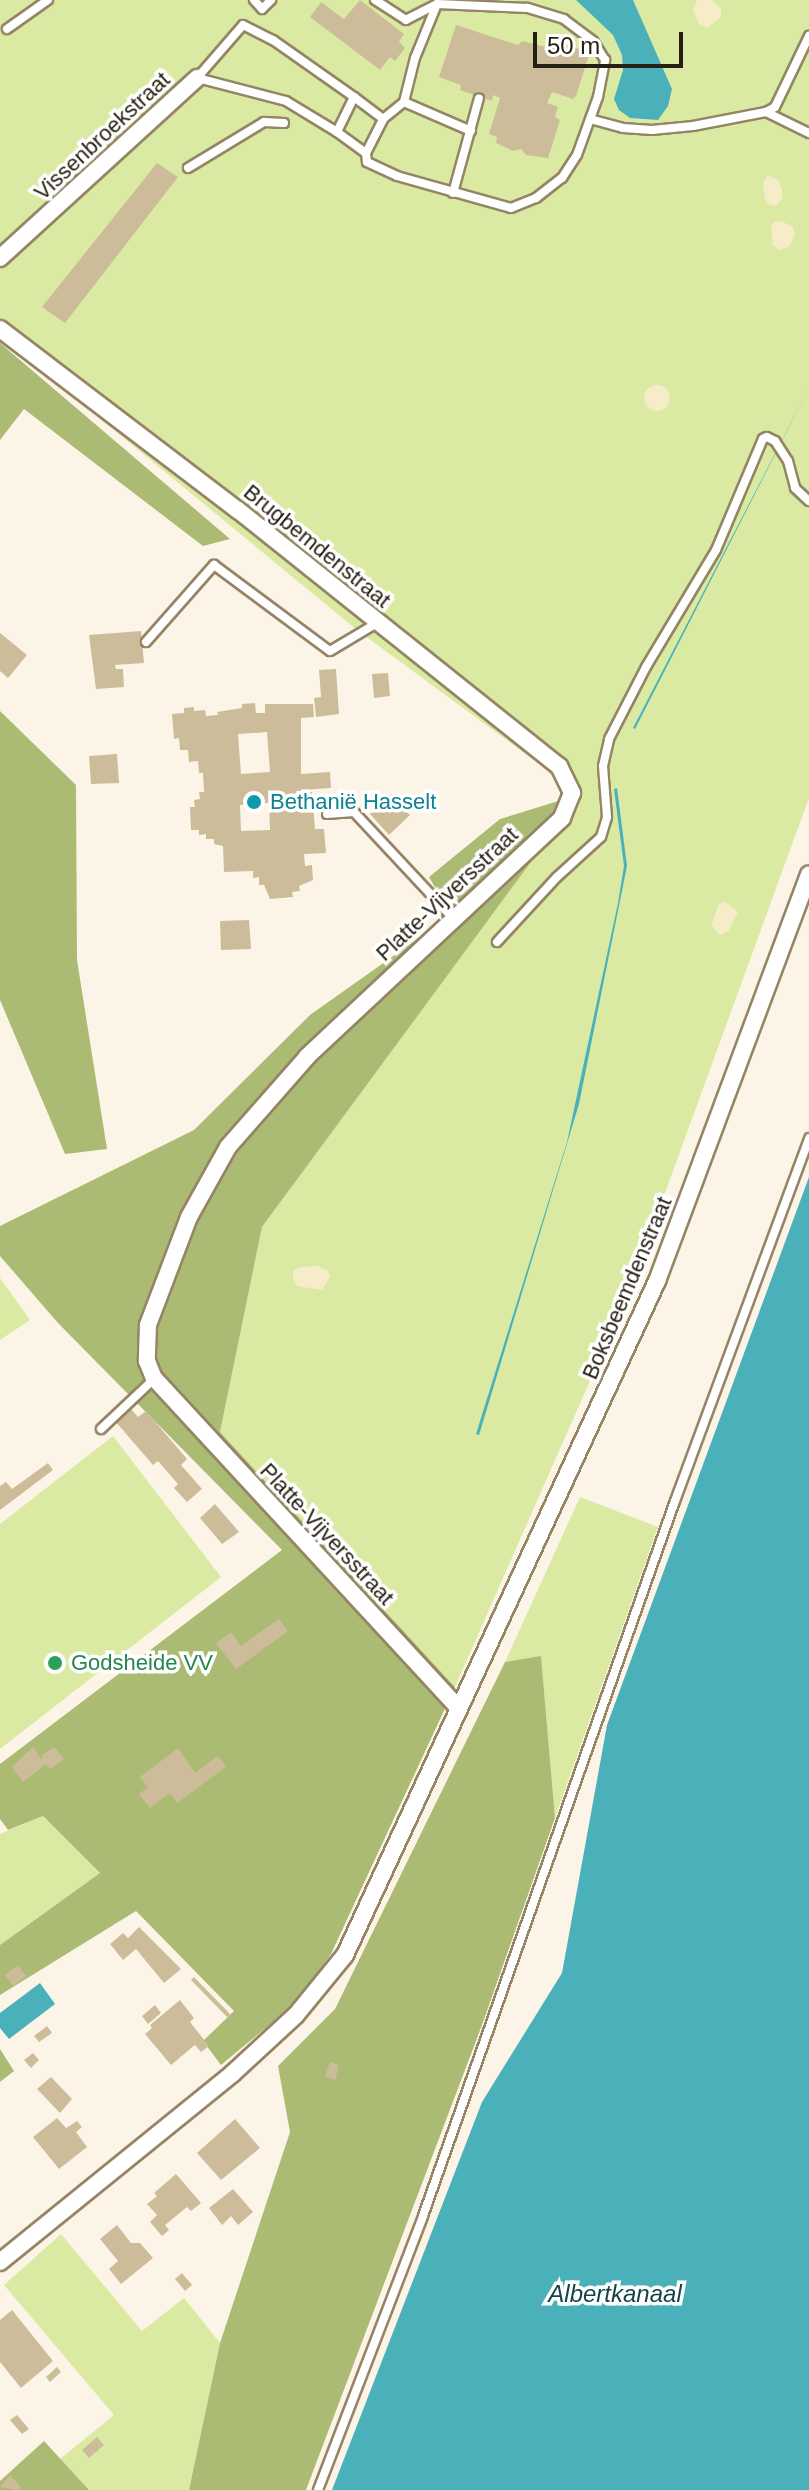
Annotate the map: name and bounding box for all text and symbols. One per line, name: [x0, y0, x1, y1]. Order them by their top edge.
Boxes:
scale bar: [537, 16, 687, 66]
text: 50 m: [547, 32, 600, 59]
street label: Vissenbroekstraat: [29, 66, 175, 206]
street label: Brugbemdenstraat: [238, 479, 396, 613]
place label: Bethanië Hasselt: [270, 789, 436, 815]
marker: Bethanië Hasselt: [245, 793, 263, 811]
street label: Platte-Vijversstraat: [371, 822, 523, 966]
street label: Boksbeemdenstraat: [577, 1193, 677, 1383]
street label: Platte-Vijversstraat: [255, 1458, 399, 1610]
place label: Godsheide VV: [71, 1650, 213, 1676]
marker: Godsheide VV: [46, 1654, 64, 1672]
water label: Albertkanaal: [548, 2280, 682, 2308]

